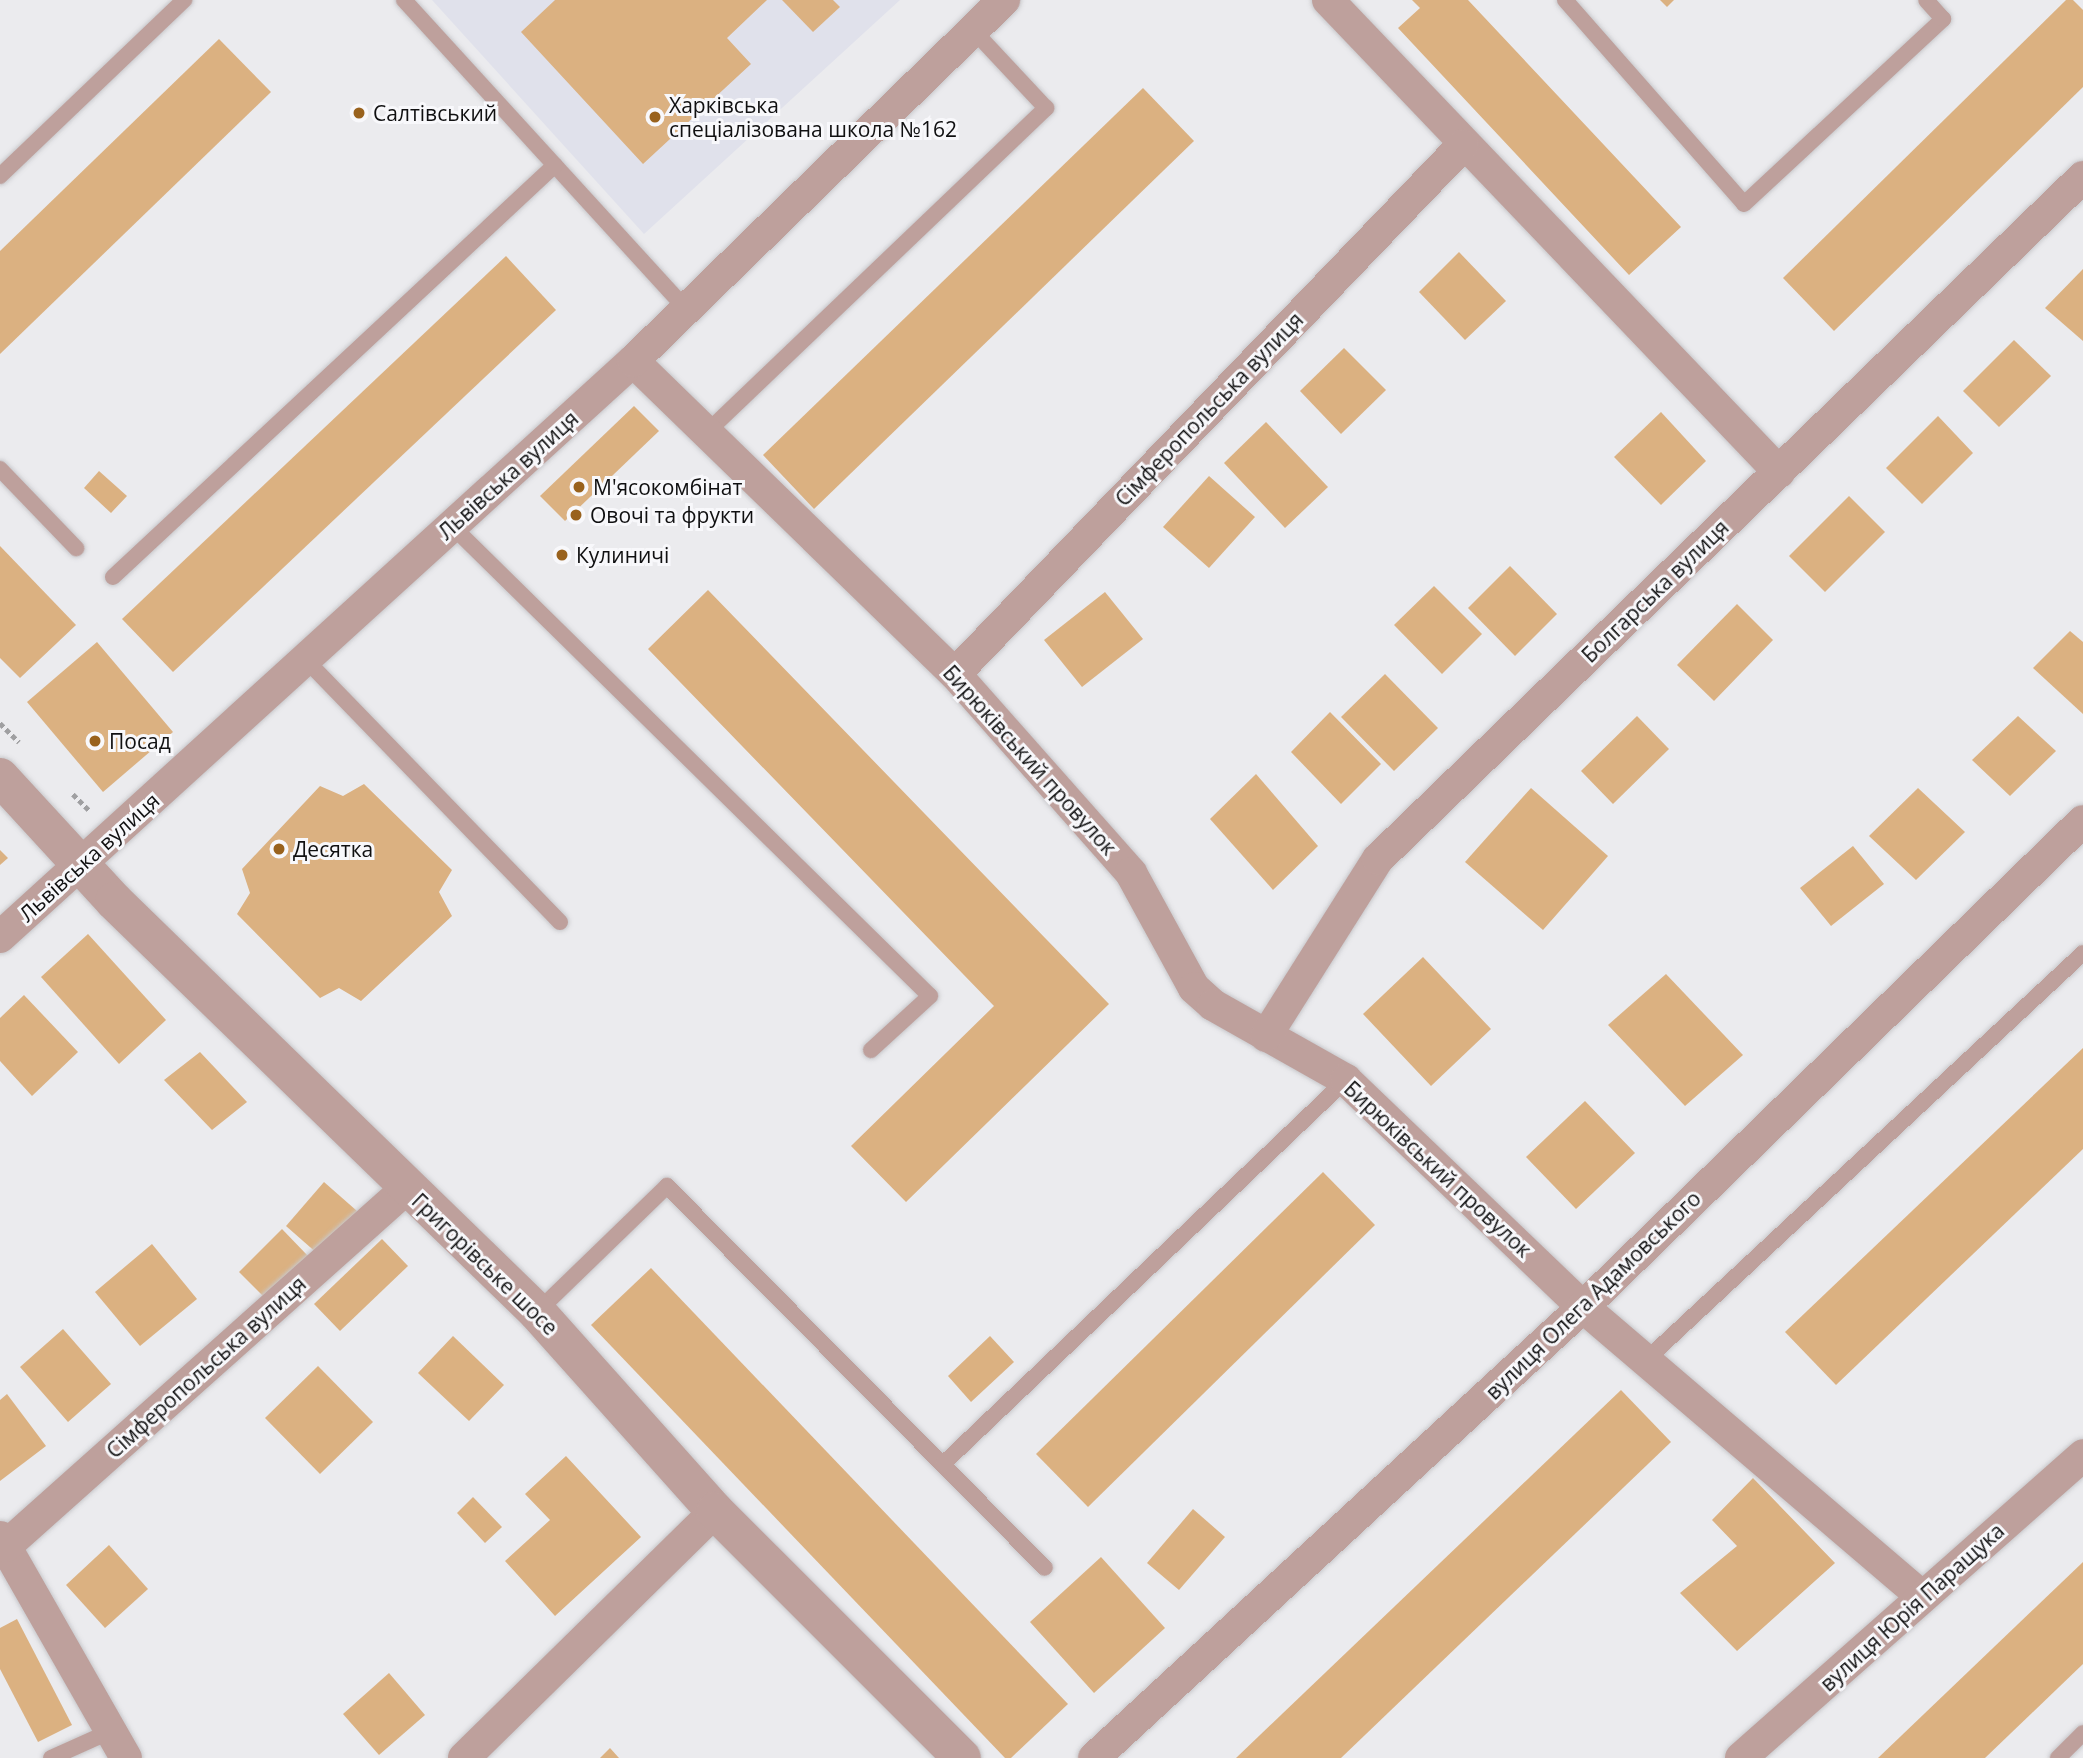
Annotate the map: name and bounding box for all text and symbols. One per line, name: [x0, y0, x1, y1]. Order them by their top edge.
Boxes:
place label: Харківська спеціалізована школа №162: [669, 92, 957, 142]
place label: Салтівський: [373, 100, 497, 126]
marker: Салтівський: [351, 105, 367, 121]
marker: Харківська спеціалізована школа №162: [647, 109, 663, 125]
street label: Сімферопольська вулиця: [1110, 307, 1308, 511]
street label: Львівська вулиця: [433, 406, 583, 544]
place label: М'ясокомбінат: [593, 474, 742, 500]
marker: М'ясокомбінат: [571, 479, 587, 495]
place label: Овочі та фрукти: [590, 502, 754, 528]
marker: Овочі та фрукти: [568, 507, 584, 523]
street label: Болгарська вулиця: [1576, 514, 1734, 668]
place label: Кулиничі: [576, 542, 669, 568]
marker: Кулиничі: [554, 547, 570, 563]
street label: Бирюківський провулок: [938, 660, 1122, 860]
place label: Посад: [109, 728, 171, 754]
marker: Посад: [87, 733, 103, 749]
street label: Львівська вулиця: [14, 788, 164, 926]
place label: Десятка: [293, 836, 373, 862]
marker: Десятка: [271, 841, 287, 857]
street label: Бирюківський провулок: [1339, 1076, 1537, 1262]
street label: вулиця Олега Адамовського: [1480, 1185, 1706, 1405]
street label: Григорівське шосе: [407, 1188, 563, 1340]
street label: Сімферопольська вулиця: [101, 1271, 311, 1463]
street label: вулиця Юрія Паращука: [1815, 1518, 2009, 1696]

